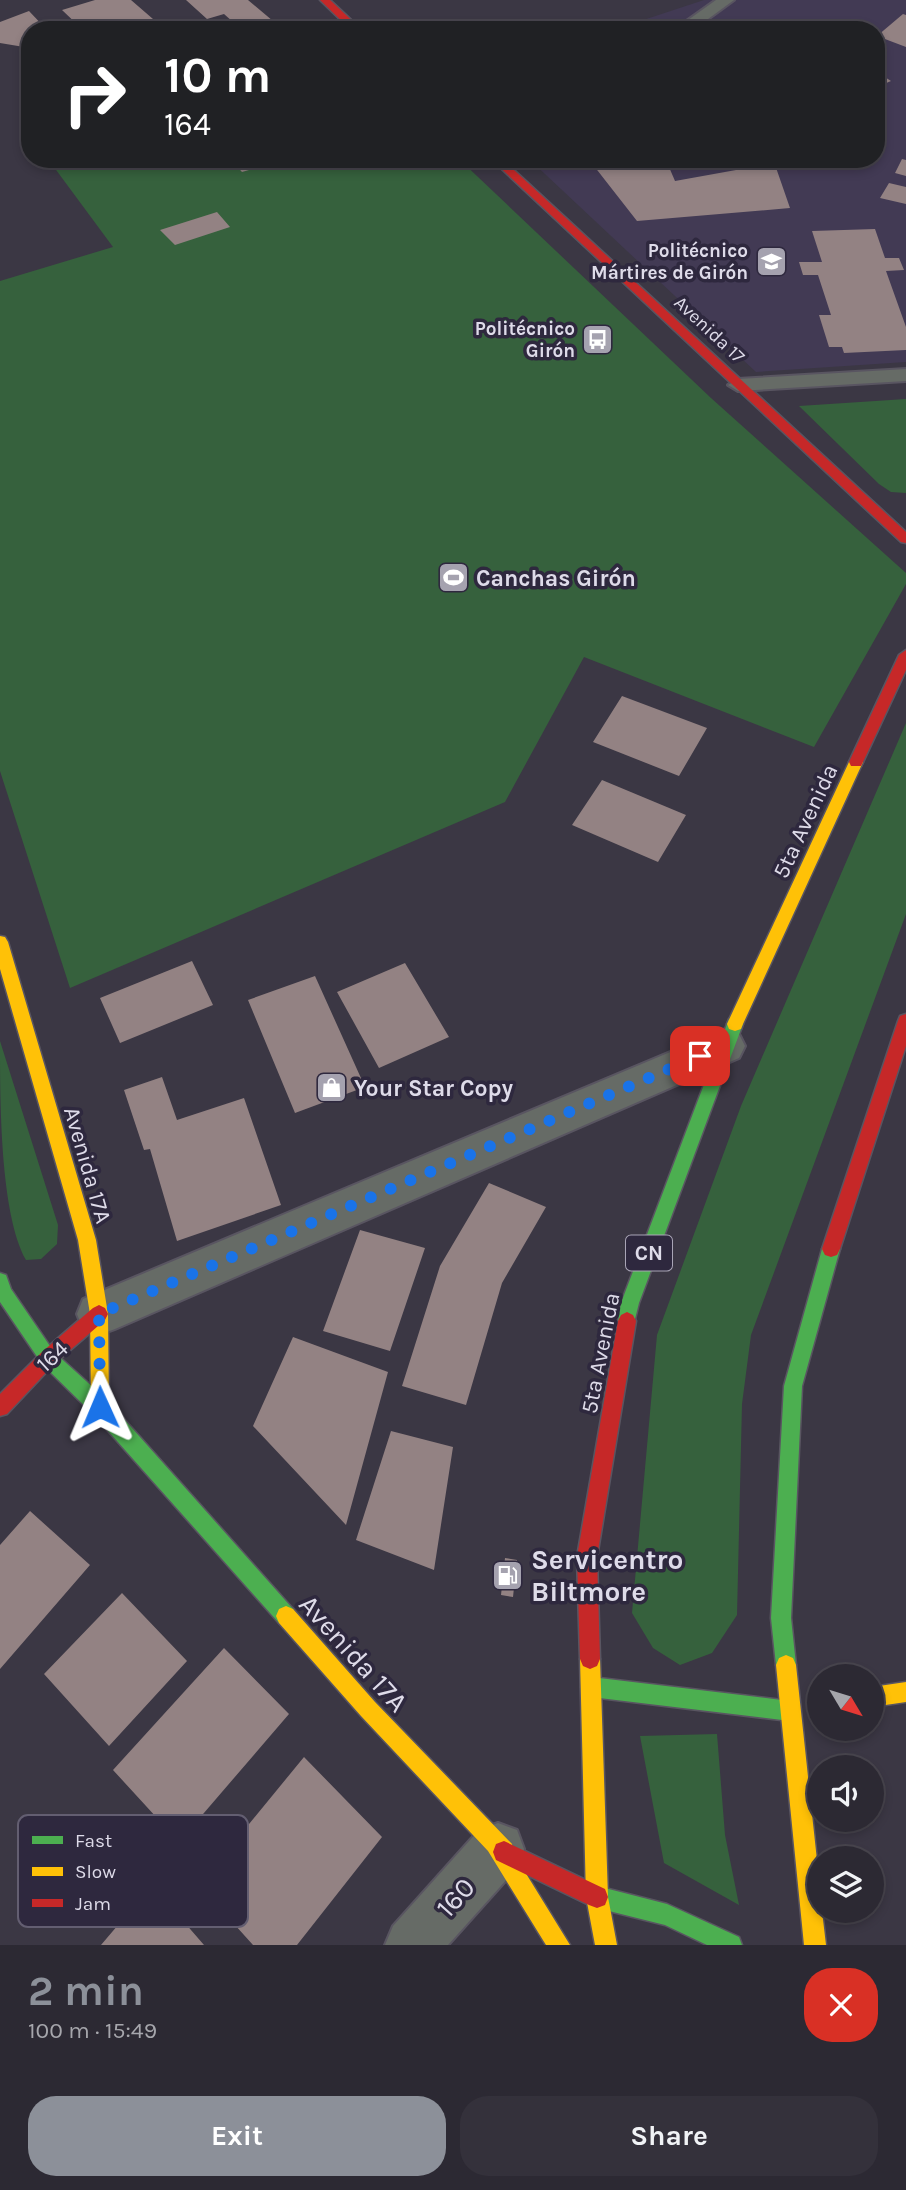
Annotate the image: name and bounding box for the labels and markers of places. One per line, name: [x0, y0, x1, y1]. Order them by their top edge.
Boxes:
place label: Politécnico Mártires de Girón: [591, 240, 748, 284]
school or university icon: Politécnico Mártires de Girón: [754, 244, 788, 278]
place label: Politécnico Girón: [475, 318, 575, 362]
bus stop icon: Politécnico Girón: [581, 322, 615, 356]
sports icon: Canchas Girón: [436, 561, 470, 595]
place label: Canchas Girón: [476, 565, 636, 592]
pin: [670, 1026, 730, 1086]
shop icon: Your Star Copy: [314, 1071, 348, 1105]
place label: Your Star Copy: [354, 1075, 514, 1102]
place label: Servicentro Biltmore: [531, 1543, 683, 1608]
fuel station icon: Servicentro Biltmore: [491, 1558, 525, 1592]

